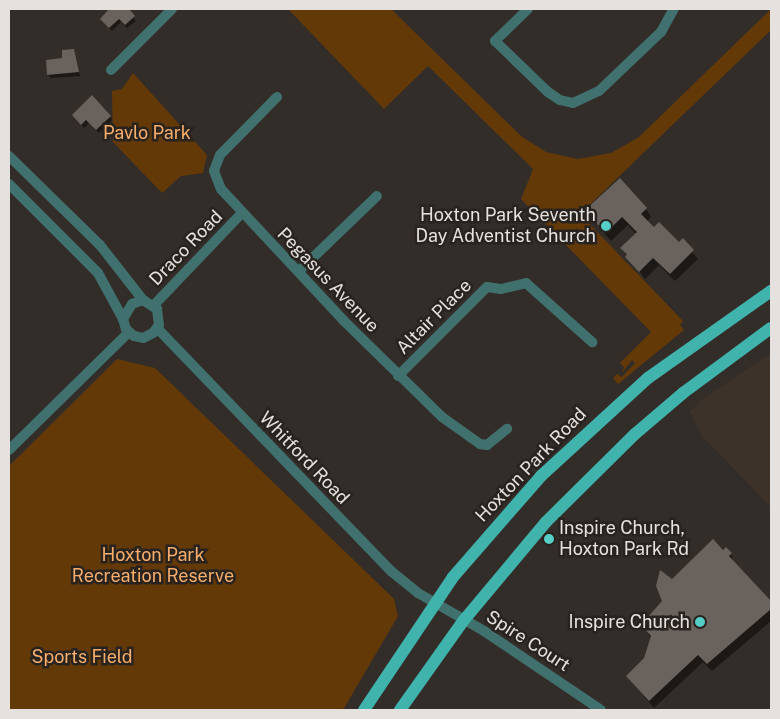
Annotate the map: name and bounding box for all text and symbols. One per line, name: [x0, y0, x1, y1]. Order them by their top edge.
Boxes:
park label: Pavlo Park: [103, 122, 191, 144]
place label: Hoxton Park Seventh Day Adventist Church: [415, 205, 596, 248]
street label: Draco Road: [145, 206, 227, 290]
marker: Hoxton Park Seventh Day Adventist Church: [600, 220, 612, 232]
street label: Pegasus Avenue: [273, 223, 383, 337]
street label: Altair Place: [392, 275, 476, 359]
street label: Hoxton Park Road: [471, 404, 591, 526]
street label: Whitford Road: [255, 407, 353, 509]
place label: Inspire Church, Hoxton Park Rd: [559, 518, 689, 560]
marker: Inspire Church, Hoxton Park Rd: [543, 533, 555, 545]
park label: Hoxton Park Recreation Reserve: [72, 545, 234, 588]
street label: Spire Court: [482, 606, 574, 676]
place label: Inspire Church: [568, 611, 690, 633]
marker: Inspire Church: [694, 616, 706, 628]
park label: Sports Field: [31, 646, 133, 668]

